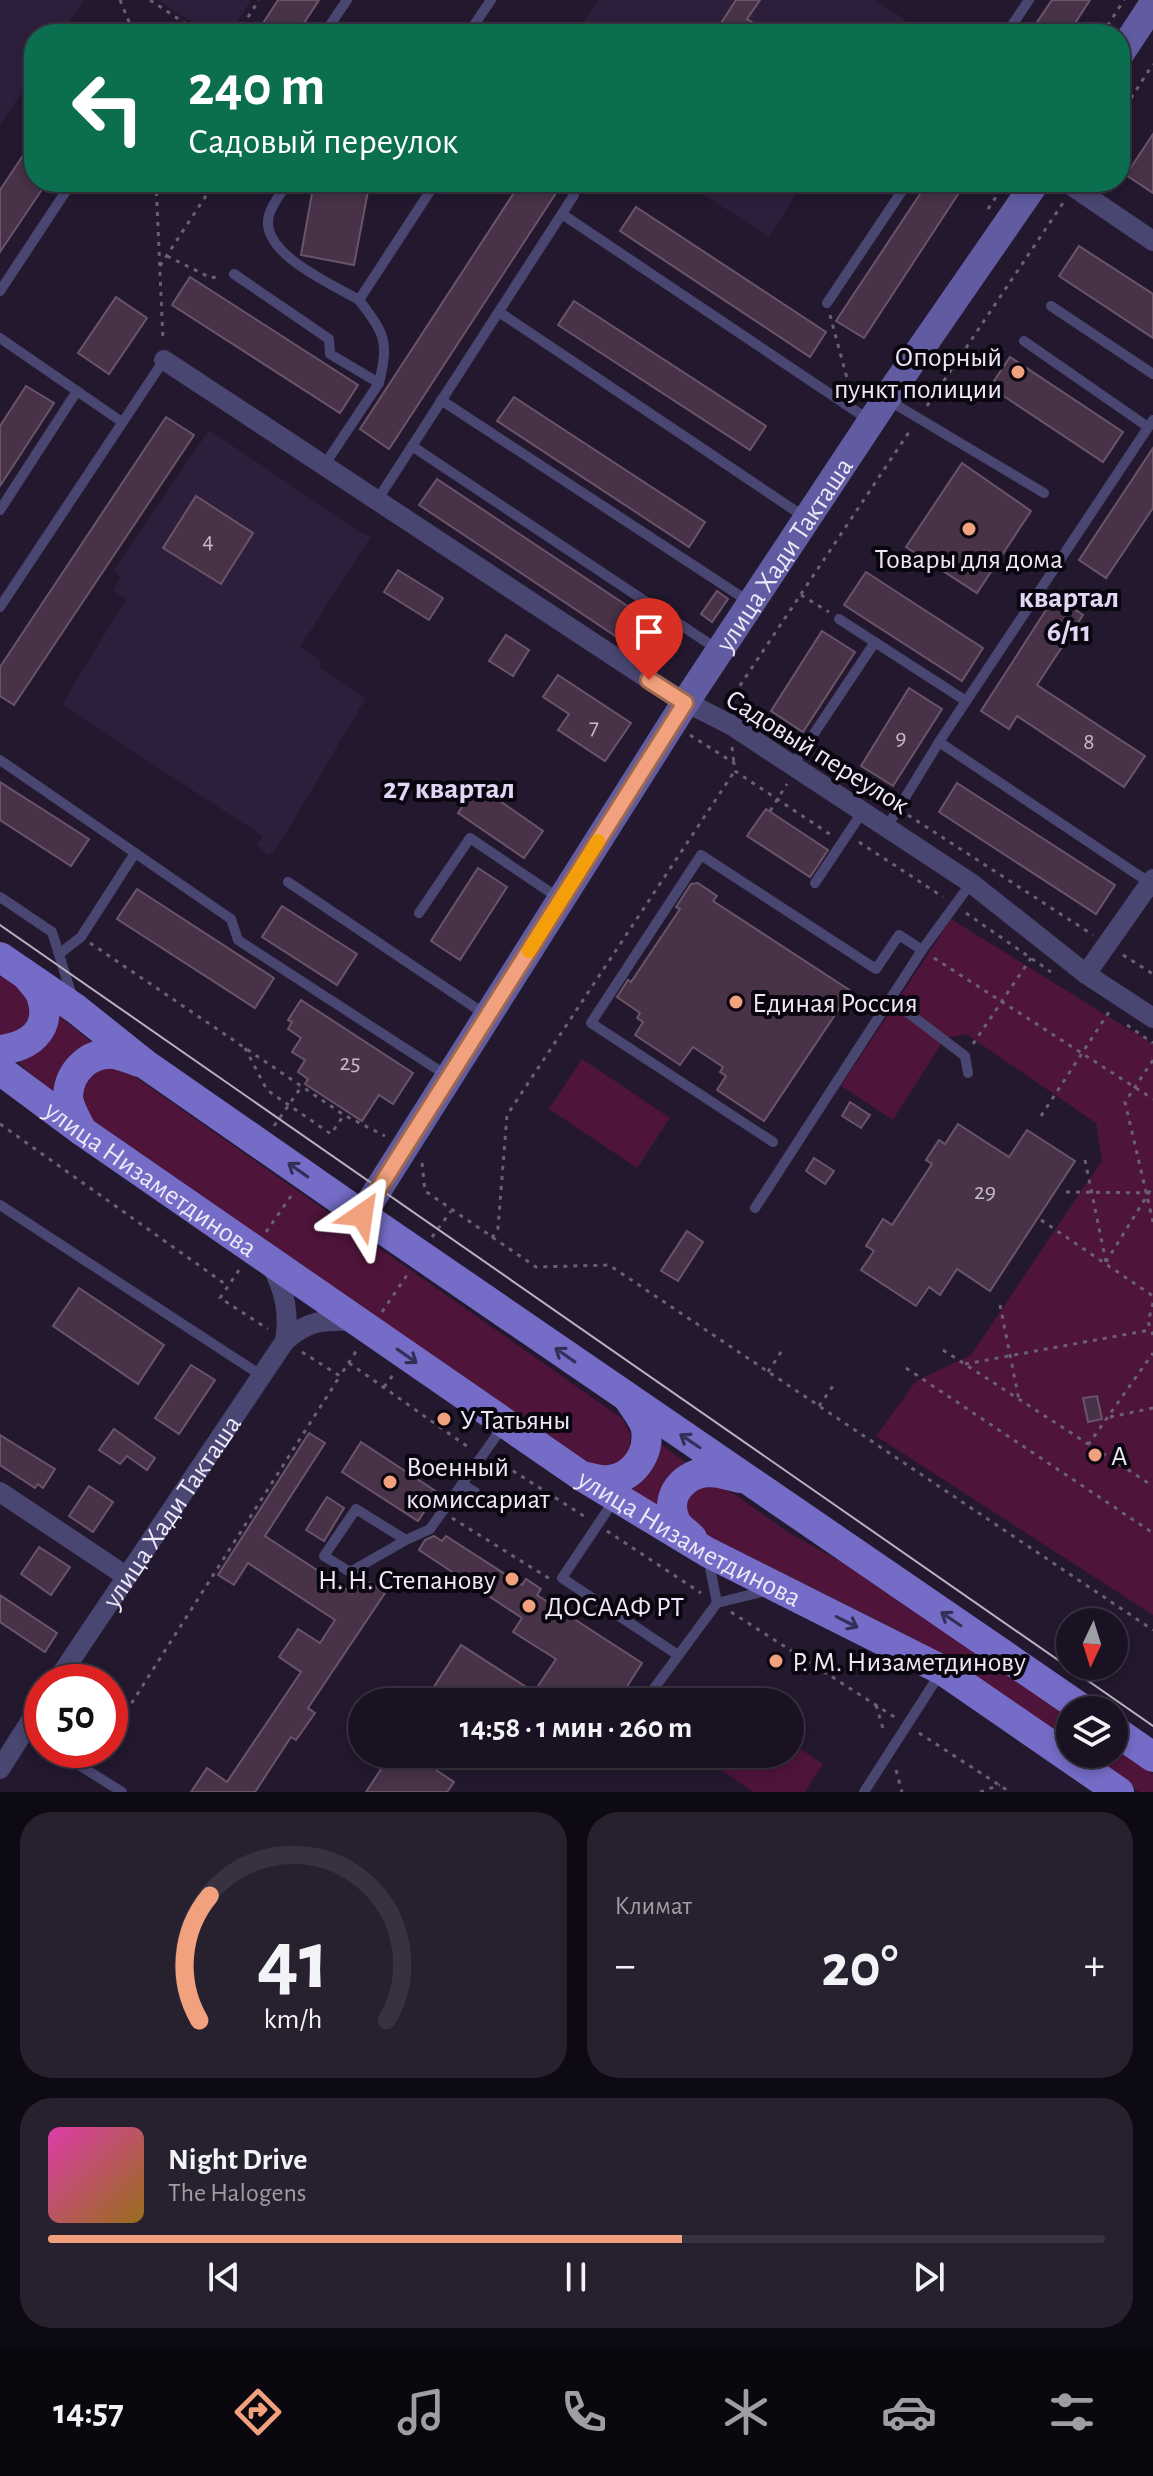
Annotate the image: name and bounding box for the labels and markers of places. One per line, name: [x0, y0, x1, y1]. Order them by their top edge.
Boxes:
place label: Опорный пункт полиции: [834, 344, 1002, 404]
marker: Опорный пункт полиции: [1009, 363, 1027, 381]
marker: Товары для дома: [960, 520, 978, 538]
place label: Товары для дома: [875, 546, 1063, 574]
pin: [615, 598, 683, 680]
place label: Единая Россия: [752, 990, 918, 1018]
marker: Единая Россия: [727, 993, 745, 1011]
place label: У Татьяны: [460, 1407, 571, 1435]
marker: У Татьяны: [435, 1410, 453, 1428]
place label: А: [1111, 1443, 1127, 1471]
marker: А: [1086, 1446, 1104, 1464]
place label: Военный комиссариат: [406, 1454, 551, 1514]
marker: Военный комиссариат: [381, 1473, 399, 1491]
place label: Н. Н. Степанову: [318, 1567, 496, 1595]
marker: Н. Н. Степанову: [503, 1570, 521, 1588]
place label: ДОСААФ РТ: [545, 1594, 684, 1622]
marker: ДОСААФ РТ: [520, 1597, 538, 1615]
place label: Р. М. Низаметдинову: [792, 1649, 1026, 1677]
marker: Р. М. Низаметдинову: [767, 1652, 785, 1670]

